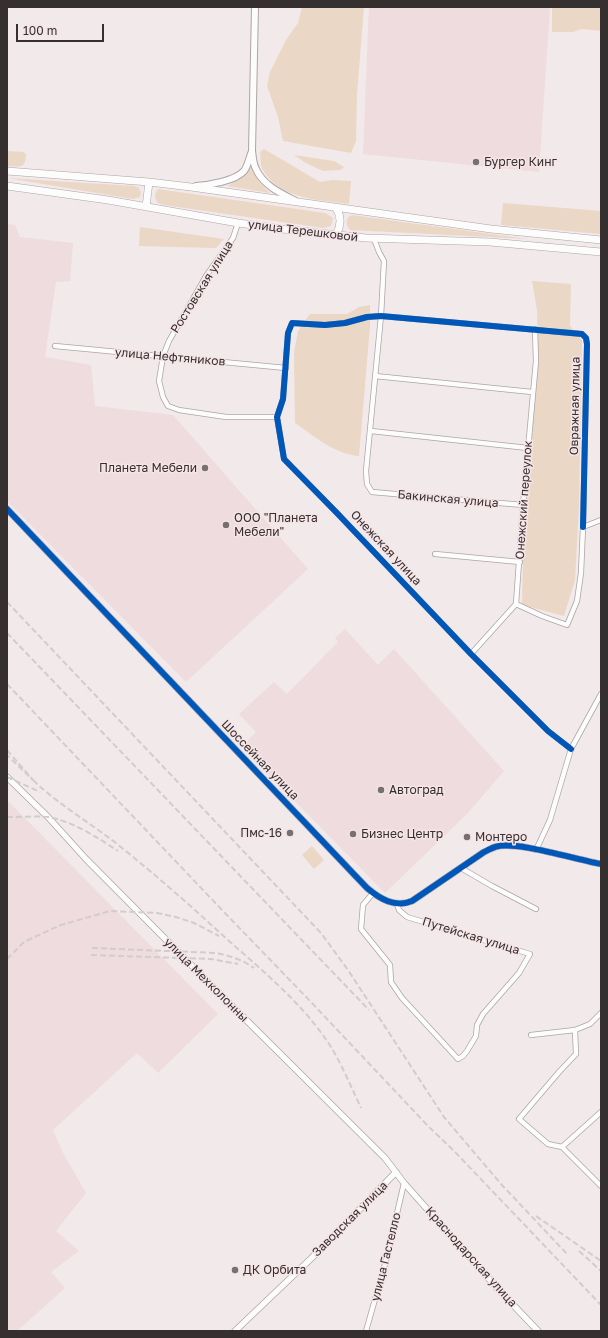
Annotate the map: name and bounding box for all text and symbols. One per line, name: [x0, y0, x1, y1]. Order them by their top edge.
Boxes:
scale bar: [18, 16, 106, 42]
text: 100 m: [23, 23, 57, 38]
place label: Бургер Кинг: [484, 155, 557, 169]
marker: Бургер Кинг: [471, 157, 481, 167]
street label: улица Терешковой: [247, 217, 359, 245]
street label: Ростовская улица: [168, 238, 236, 336]
street label: улица Нефтяников: [114, 345, 226, 369]
street label: Овражная улица: [567, 357, 583, 455]
street label: Онежский переулок: [513, 440, 535, 560]
place label: Планета Мебели: [99, 461, 197, 475]
marker: Планета Мебели: [200, 463, 210, 473]
street label: Бакинская улица: [397, 487, 499, 511]
street label: Онежская улица: [348, 507, 424, 589]
place label: ООО "Планета Мебели": [234, 511, 318, 539]
marker: ООО "Планета Мебели": [221, 520, 231, 530]
street label: Шоссейная улица: [218, 717, 302, 803]
place label: Автоград: [389, 783, 444, 797]
marker: Автоград: [376, 785, 386, 795]
place label: Пмс-16: [240, 826, 282, 840]
place label: Бизнес Центр: [361, 827, 443, 841]
marker: Пмс-16: [285, 828, 295, 838]
marker: Бизнес Центр: [348, 829, 358, 839]
place label: Монтеро: [475, 830, 527, 844]
marker: Монтеро: [462, 832, 472, 842]
street label: Путейская улица: [421, 914, 521, 958]
street label: улица Мехколонны: [161, 935, 251, 1025]
street label: Заводская улица: [309, 1178, 391, 1260]
street label: Краснодарская улица: [422, 1204, 520, 1310]
street label: улица Гастелло: [368, 1211, 404, 1303]
place label: ДК Орбита: [243, 1263, 306, 1277]
marker: ДК Орбита: [230, 1265, 240, 1275]

